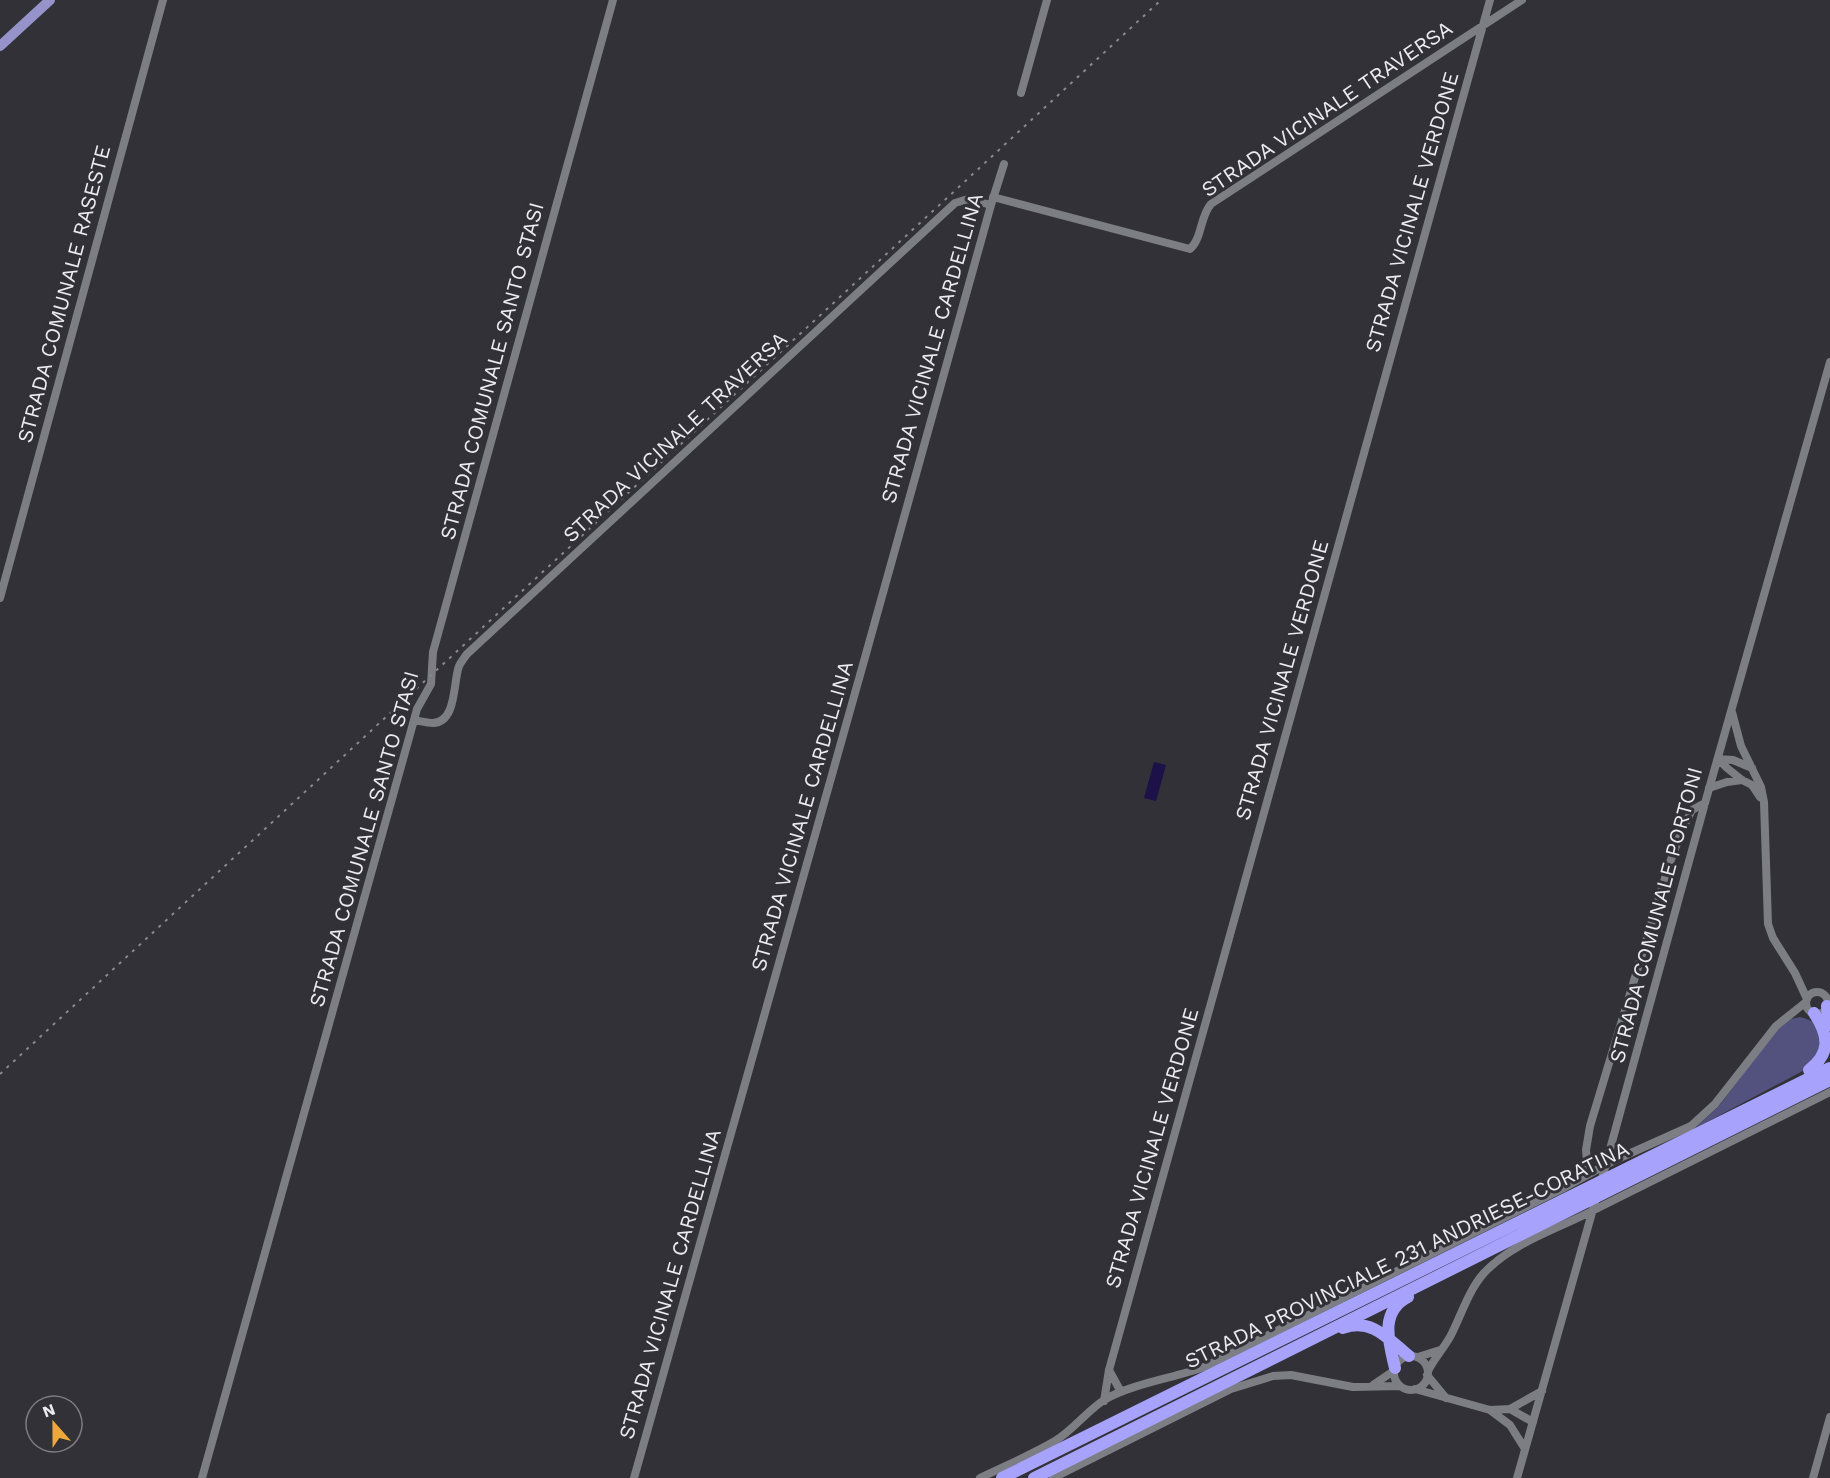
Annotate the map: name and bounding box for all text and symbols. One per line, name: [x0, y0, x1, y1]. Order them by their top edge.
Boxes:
street label: STRADA VICINALE TRAVERSA: [1197, 15, 1457, 202]
street label: STRADA VICINALE VERDONE: [1360, 69, 1464, 355]
street label: STRADA COMUNALE RASESTE: [12, 142, 115, 445]
street label: STRADA VICINALE CARDELLINA: [875, 190, 988, 506]
street label: STRADA COMUNALE SANTO STASI: [434, 199, 549, 542]
street label: STRADA VICINALE TRAVERSA: [557, 326, 792, 547]
street label: STRADA VICINALE VERDONE: [1230, 537, 1334, 823]
street label: STRADA VICINALE CARDELLINA: [745, 658, 858, 974]
street label: STRADA COMUNALE SANTO STASI: [304, 668, 424, 1010]
street label: STRADA COMUNALE PORTONI: [1604, 764, 1707, 1065]
street label: STRADA VICINALE VERDONE: [1100, 1005, 1204, 1291]
street label: STRADA VICINALE CARDELLINA: [613, 1126, 726, 1442]
street label: STRADA PROVINCIALE 231 ANDRIESE-CORATINA: [1181, 1136, 1633, 1373]
north arrow: [24, 1394, 84, 1454]
text: N: [40, 1399, 58, 1421]

